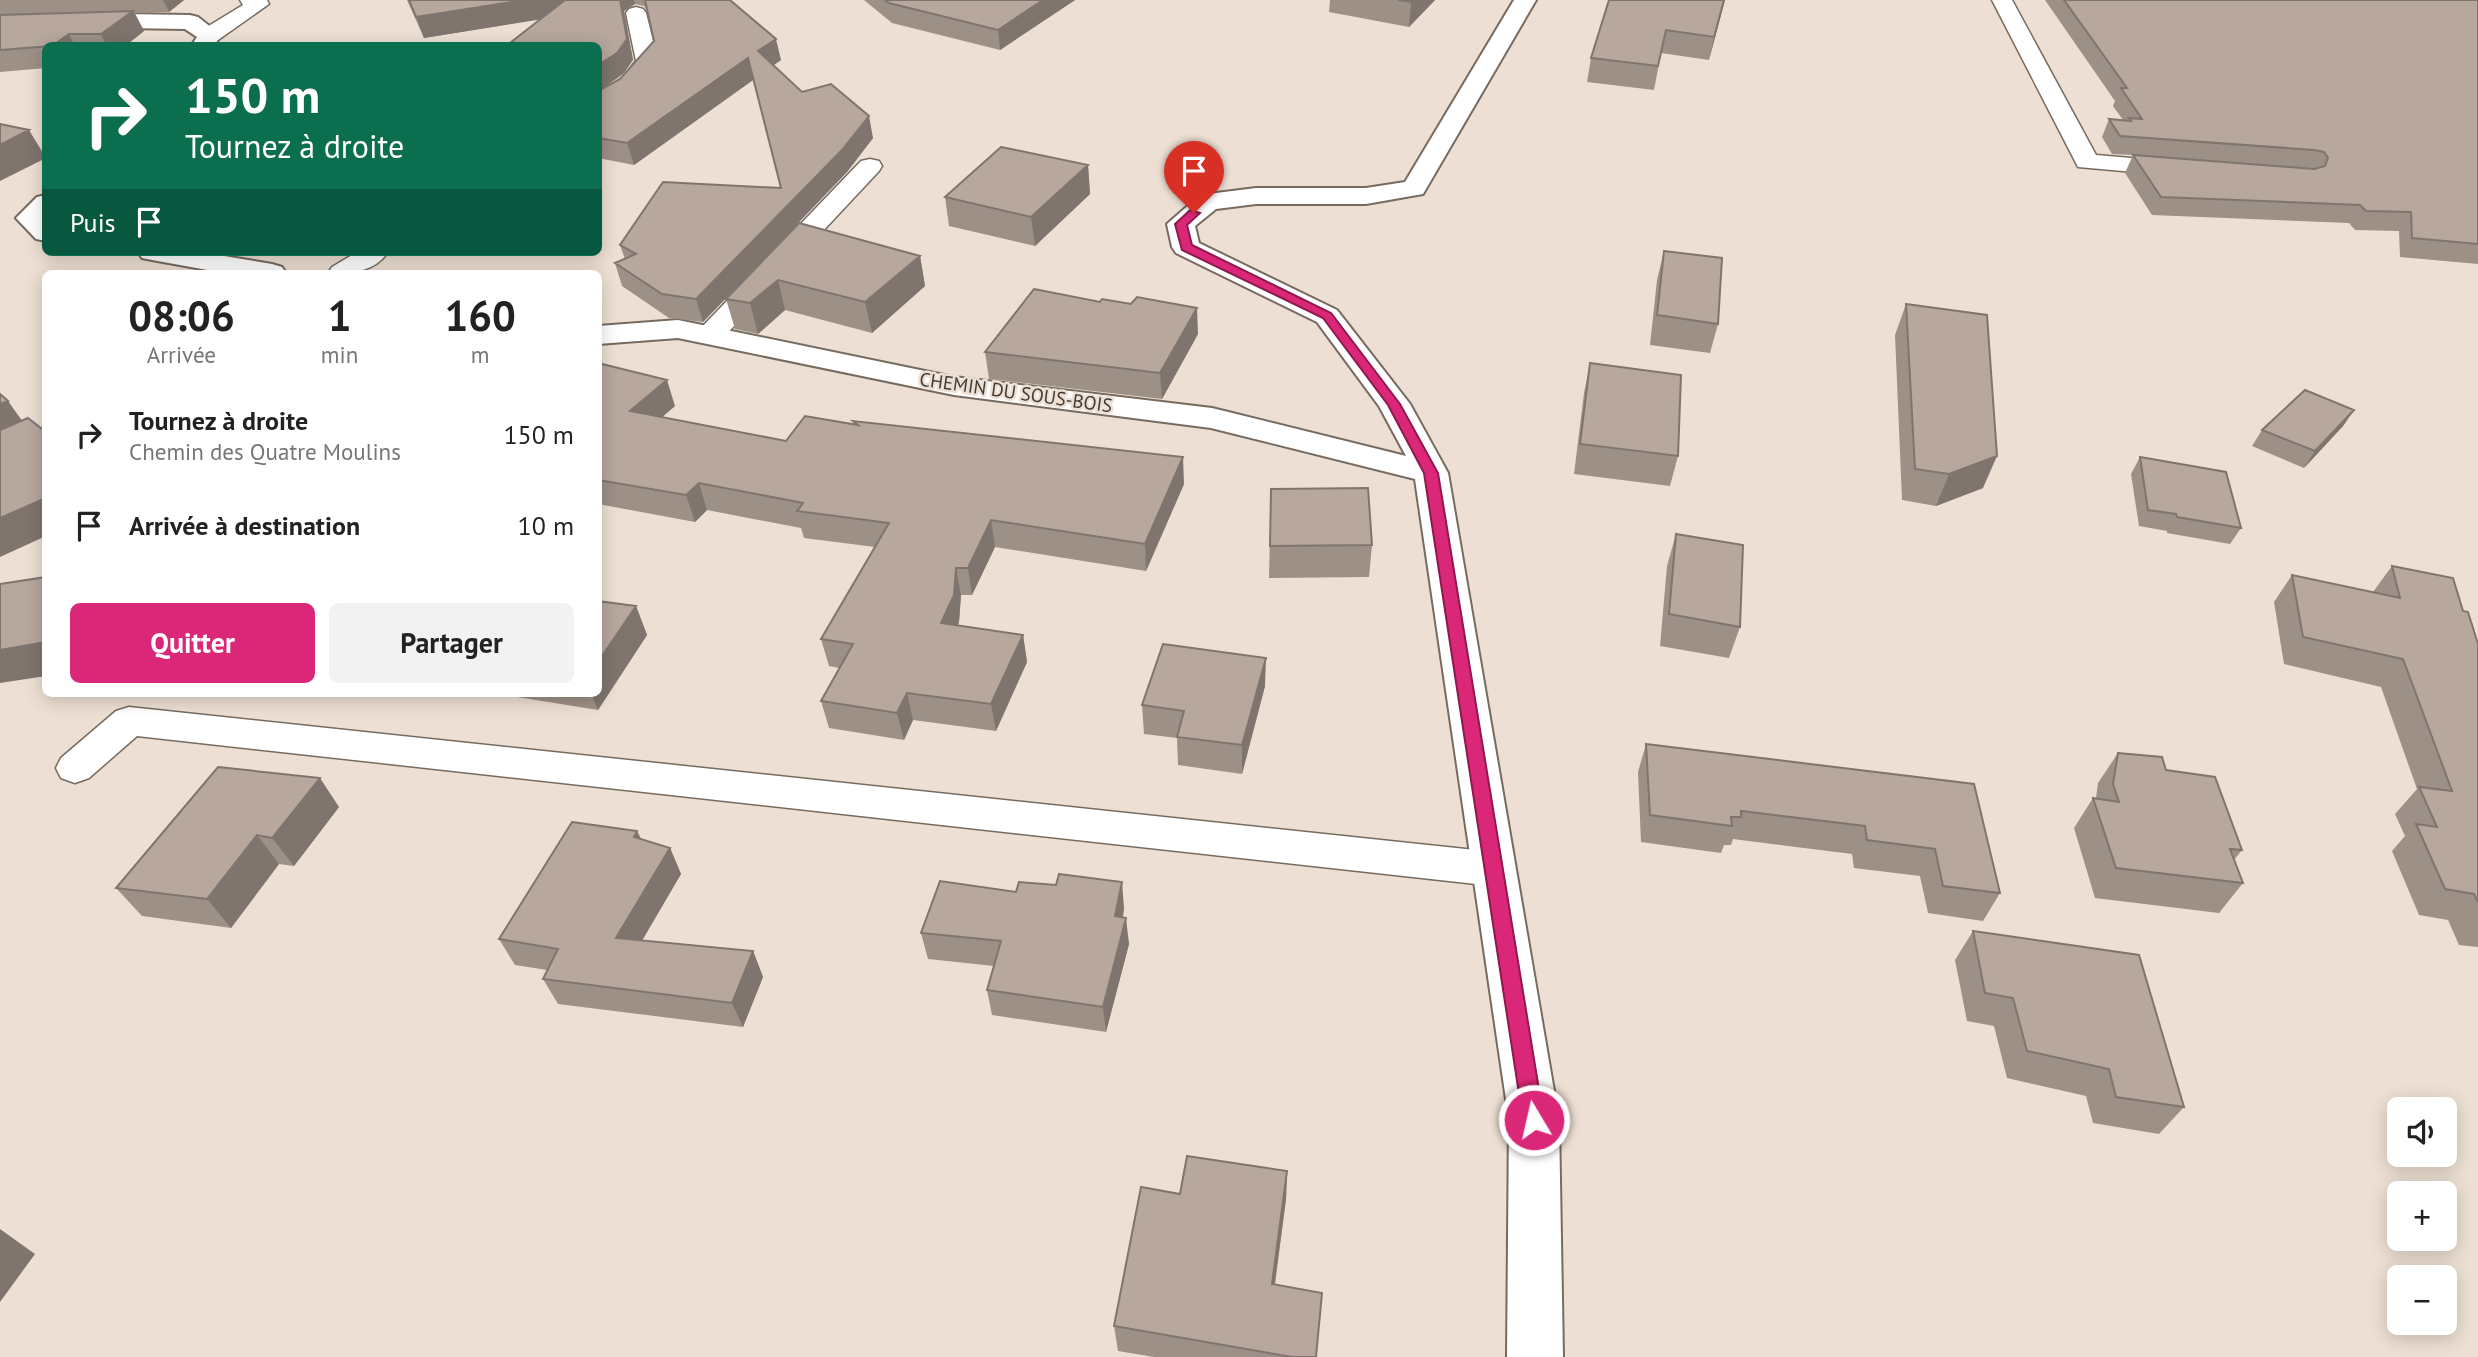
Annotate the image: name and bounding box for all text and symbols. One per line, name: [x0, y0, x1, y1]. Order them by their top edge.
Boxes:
text: 150 m: [185, 63, 320, 127]
icon: right: [70, 70, 161, 161]
text: Tournez à droite: [185, 125, 404, 167]
pin: [1164, 141, 1224, 213]
icon: arrive: [1175, 152, 1213, 190]
icon: arrive: [130, 203, 168, 241]
text: Puis: [70, 206, 116, 239]
text: 08:06: [128, 288, 235, 343]
text: 1: [328, 288, 351, 343]
text: 160: [444, 288, 516, 343]
text: Arrivée: [147, 340, 216, 369]
text: min: [321, 340, 358, 369]
text: m: [471, 340, 489, 369]
street label: CHEMIN DU SOUS-BOIS: [918, 367, 1114, 417]
text: Tournez à droite: [129, 404, 308, 437]
icon: right: [70, 416, 108, 454]
text: 150 m: [503, 418, 574, 451]
text: Chemin des Quatre Moulins: [129, 437, 401, 466]
icon: arrive: [70, 507, 108, 545]
text: Arrivée à destination: [129, 509, 360, 542]
text: 10 m: [518, 509, 574, 542]
button: Quitter: [70, 603, 315, 683]
button: Partager: [329, 603, 574, 683]
position arrow: [1497, 1083, 1571, 1157]
map controls: [2387, 1097, 2457, 1335]
button: sound: [2387, 1097, 2457, 1167]
button: +: [2387, 1181, 2457, 1251]
button: −: [2387, 1265, 2457, 1335]

